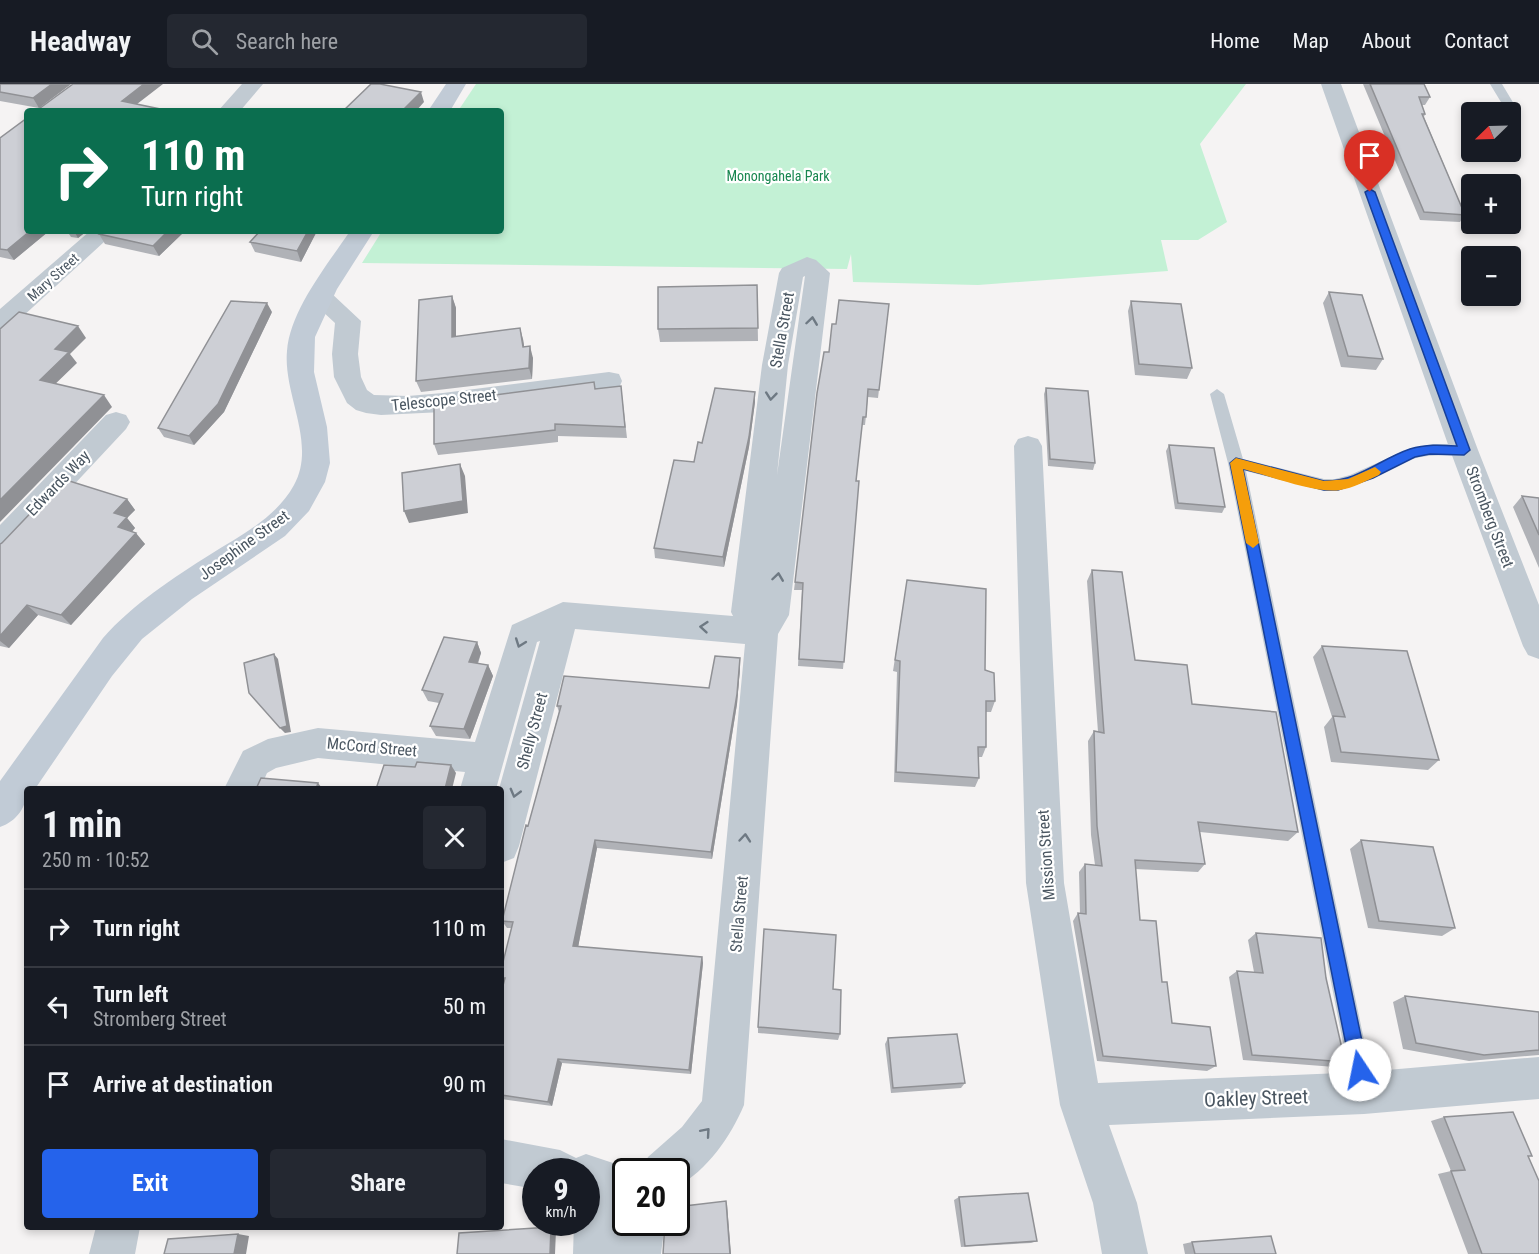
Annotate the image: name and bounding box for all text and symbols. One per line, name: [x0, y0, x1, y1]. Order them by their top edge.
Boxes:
search box: [167, 14, 587, 68]
text: Headway: [30, 25, 131, 58]
icon: search: [188, 25, 221, 58]
text: Search here: [236, 29, 338, 54]
text: Home: [1210, 29, 1260, 53]
text: Map: [1293, 29, 1329, 53]
text: About: [1362, 29, 1411, 53]
text: Contact: [1444, 29, 1509, 53]
north arrow: [1461, 102, 1521, 162]
map controls: [1461, 102, 1521, 306]
pin: [1344, 130, 1395, 192]
text: 110 m: [141, 131, 246, 180]
icon: right: [42, 132, 120, 210]
icon: arrive: [1353, 139, 1386, 172]
park label: Monongahela Park: [726, 168, 830, 184]
button: +: [1461, 174, 1521, 234]
text: Turn right: [141, 181, 243, 213]
button: −: [1461, 246, 1521, 306]
street label: Mary Street: [24, 250, 82, 304]
street label: Stella Street: [766, 290, 798, 369]
one-way arrow: [805, 317, 817, 326]
street label: Telescope Street: [391, 385, 498, 415]
one-way arrow: [766, 392, 778, 401]
street label: Edwards Way: [22, 446, 94, 520]
street label: Stromberg Street: [1462, 464, 1518, 571]
street label: Josephine Street: [195, 506, 293, 584]
one-way arrow: [771, 573, 784, 582]
one-way arrow: [699, 621, 708, 634]
one-way arrow: [515, 637, 528, 647]
street label: Shelly Street: [513, 690, 551, 771]
street label: McCord Street: [326, 734, 418, 760]
one-way arrow: [510, 787, 522, 798]
text: 1 min: [42, 804, 122, 846]
button: close: [423, 806, 486, 869]
street label: Mission Street: [1033, 809, 1059, 901]
one-way arrow: [738, 833, 751, 842]
text: 250 m · 10:52: [42, 848, 149, 872]
street label: Stella Street: [726, 875, 752, 953]
icon: right: [42, 912, 75, 945]
text: Turn right: [93, 916, 180, 941]
text: 110 m: [432, 916, 486, 941]
text: Turn left: [93, 982, 168, 1007]
icon: left: [42, 990, 75, 1023]
text: 50 m: [443, 994, 486, 1019]
text: Stromberg Street: [93, 1007, 227, 1031]
position arrow: [1328, 1038, 1392, 1102]
icon: arrive: [42, 1068, 75, 1101]
text: Arrive at destination: [93, 1072, 273, 1097]
text: 90 m: [443, 1072, 486, 1097]
street label: Oakley Street: [1203, 1084, 1309, 1112]
one-way arrow: [699, 1128, 710, 1139]
button: Exit: [42, 1149, 258, 1218]
button: Share: [270, 1149, 486, 1218]
speed limit sign: 20: [612, 1158, 690, 1236]
text: 9: [553, 1172, 569, 1207]
text: km/h: [546, 1203, 576, 1221]

